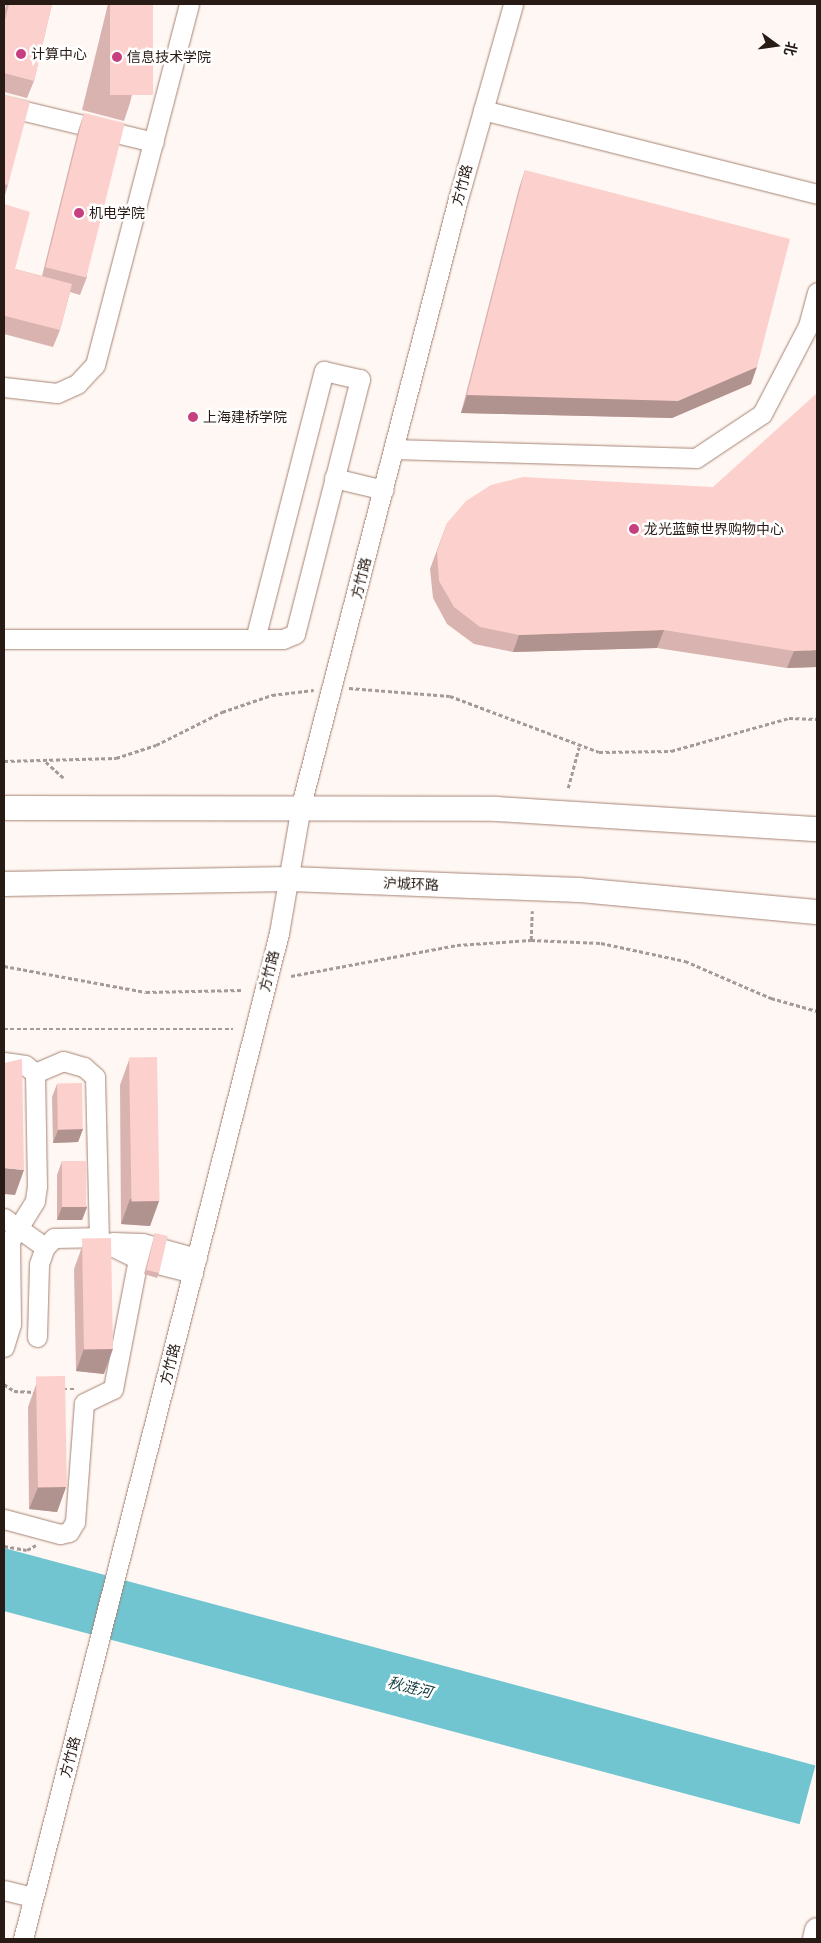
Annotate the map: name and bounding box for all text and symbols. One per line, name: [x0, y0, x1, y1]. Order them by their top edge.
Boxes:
north arrow: [751, 20, 801, 70]
text: 北: [781, 40, 800, 57]
place label: 计算中心: [31, 46, 87, 62]
marker: 计算中心: [15, 48, 27, 60]
place label: 信息技术学院: [127, 49, 211, 65]
marker: 信息技术学院: [111, 51, 123, 63]
street label: 方竹路: [448, 163, 476, 207]
place label: 机电学院: [89, 205, 145, 221]
marker: 机电学院: [73, 207, 85, 219]
place label: 上海建桥学院: [203, 409, 287, 425]
marker: 上海建桥学院: [187, 411, 199, 423]
place label: 龙光蓝鲸世界购物中心: [644, 521, 784, 537]
marker: 龙光蓝鲸世界购物中心: [628, 523, 640, 535]
street label: 方竹路: [348, 556, 374, 600]
street label: 沪城环路: [383, 875, 439, 893]
street label: 方竹路: [256, 949, 282, 993]
street label: 方竹路: [157, 1342, 183, 1386]
water label: 秋涟河: [386, 1673, 434, 1701]
street label: 方竹路: [56, 1735, 84, 1779]

